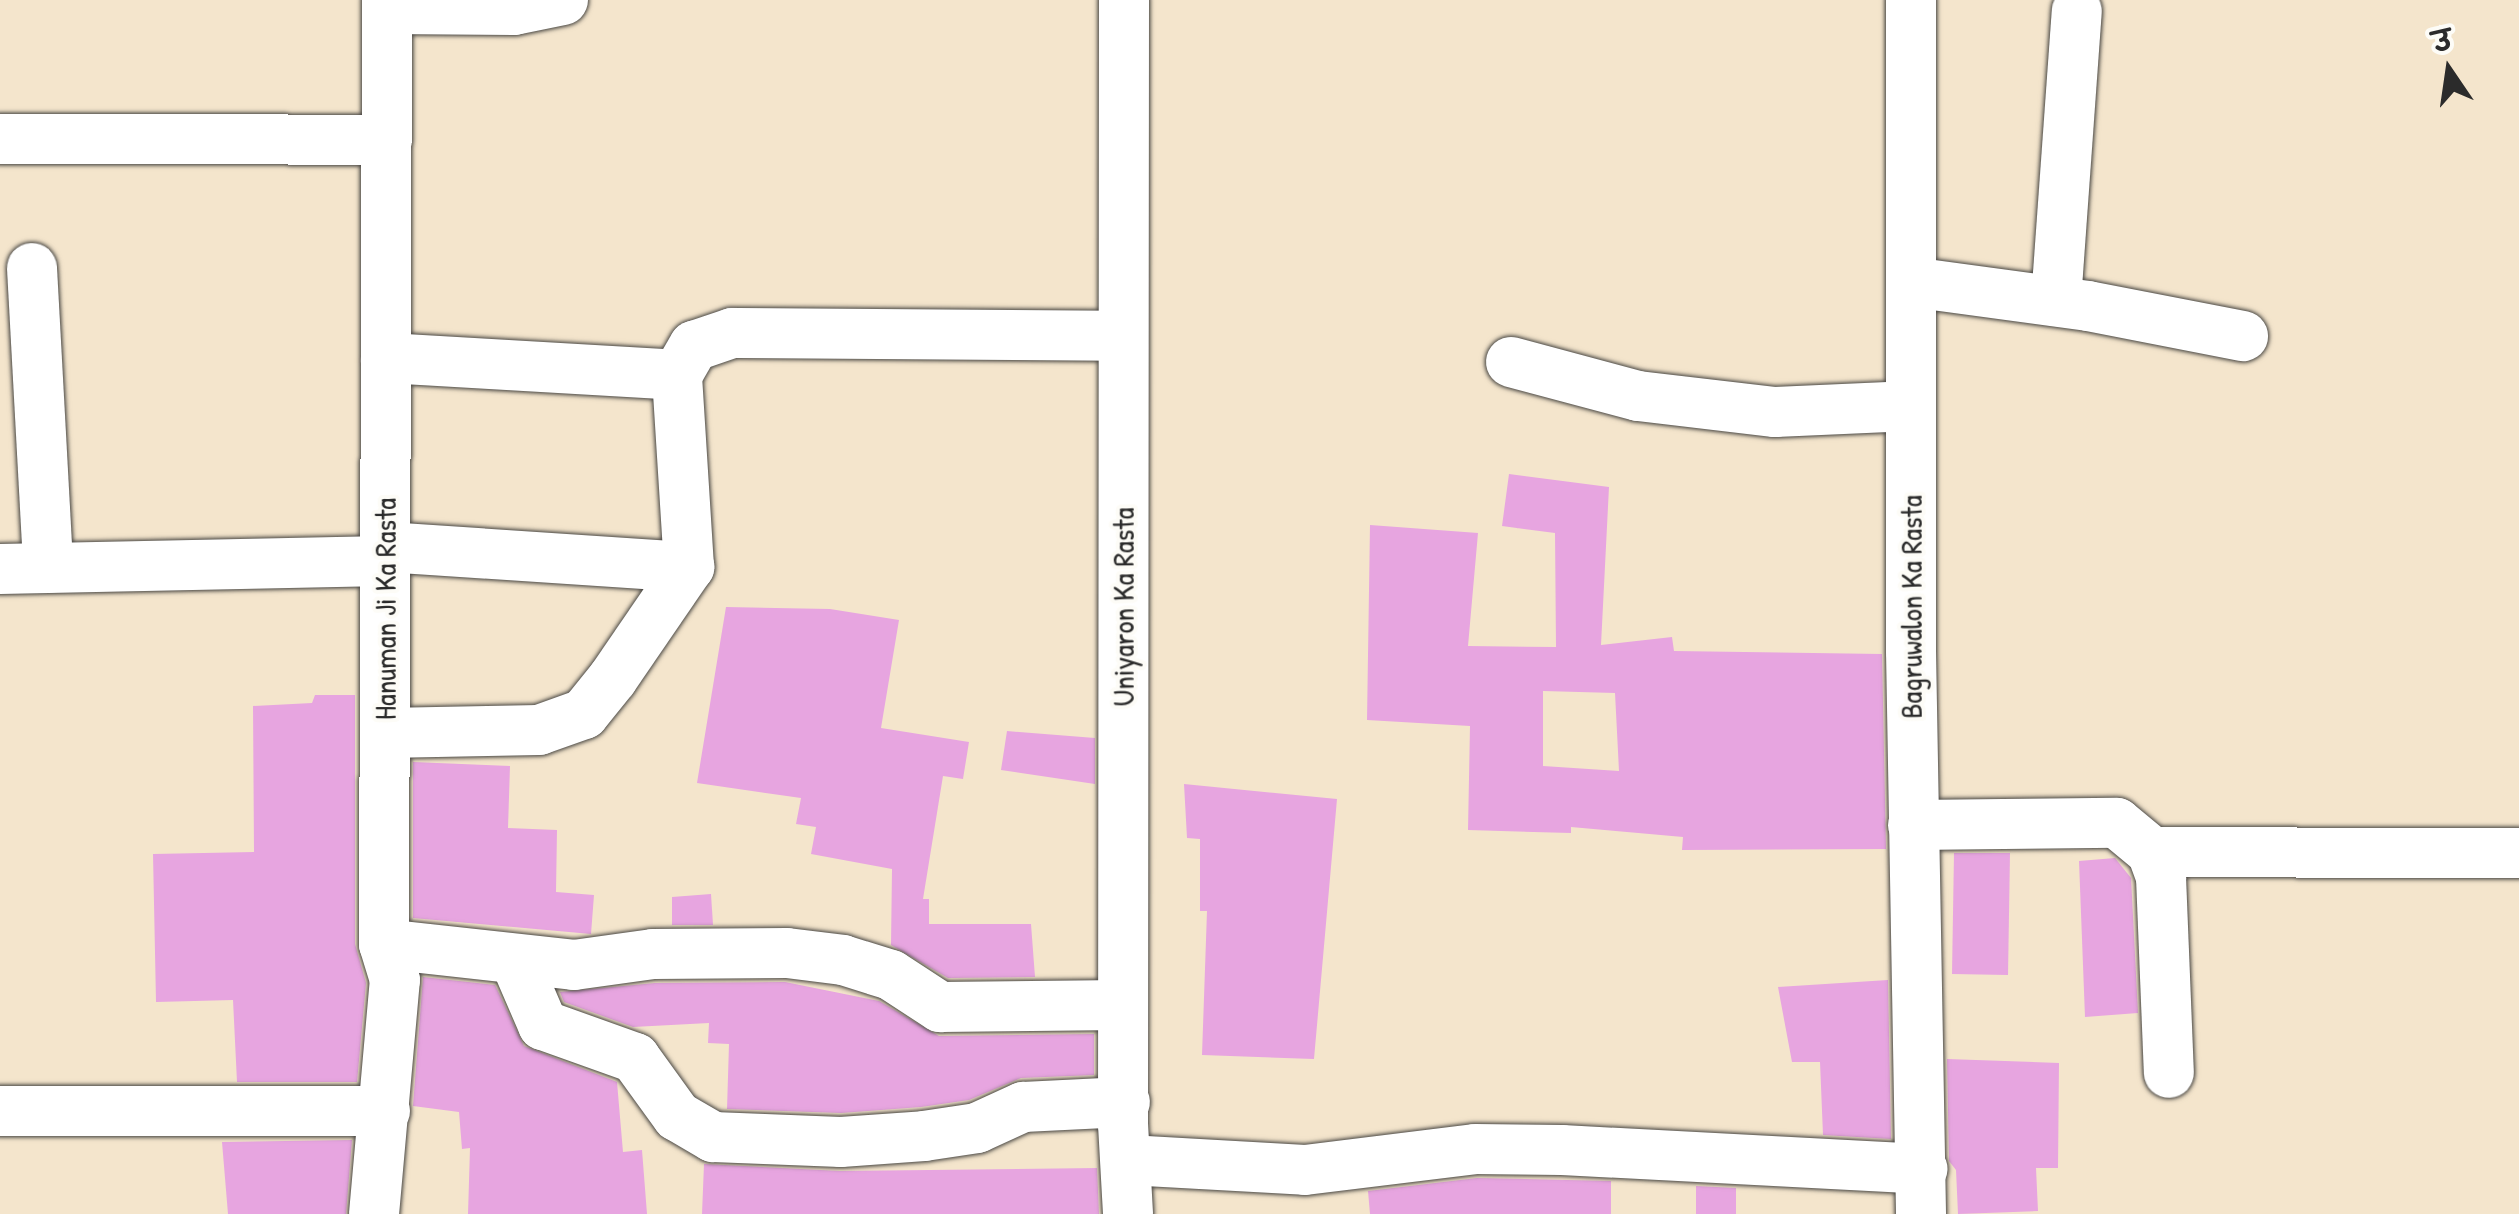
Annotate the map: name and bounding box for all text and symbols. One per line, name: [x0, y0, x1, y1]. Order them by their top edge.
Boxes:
north arrow: [2399, 20, 2499, 120]
text: उ: [2429, 20, 2456, 61]
street label: Bagruwalon Ka Rasta: [1893, 495, 1929, 719]
street label: Hanuman Ji Ka Rasta: [367, 498, 403, 720]
street label: Uniyaron Ka Rasta: [1105, 508, 1141, 706]

